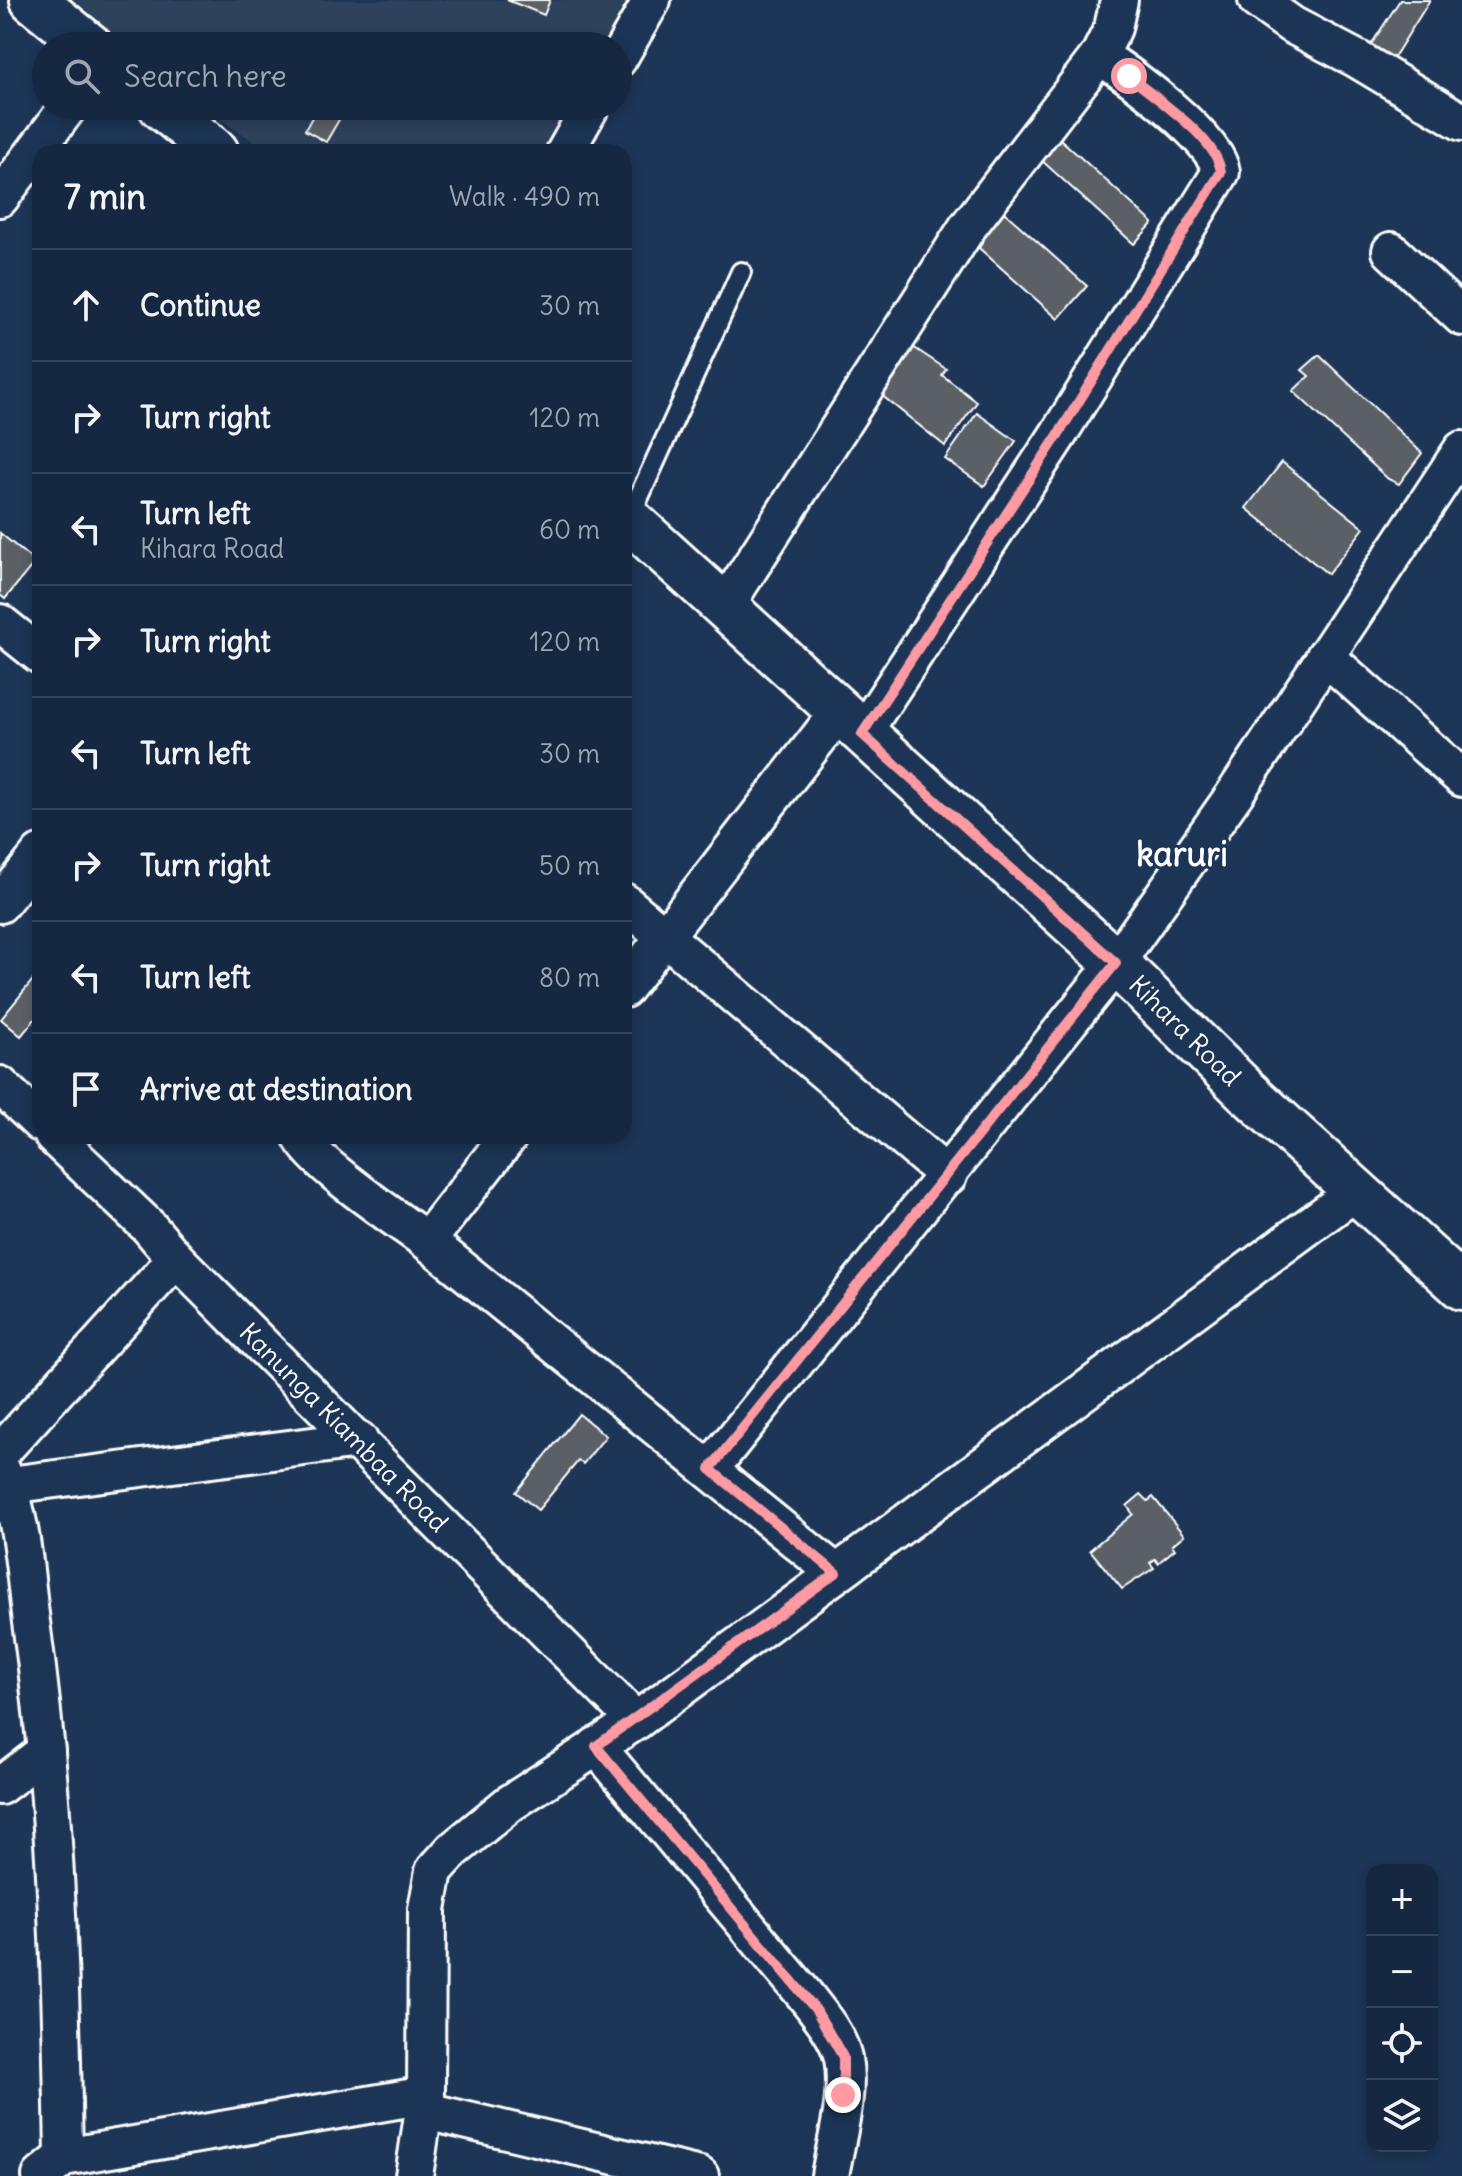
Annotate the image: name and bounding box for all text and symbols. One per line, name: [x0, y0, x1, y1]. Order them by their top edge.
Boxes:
search box: [32, 32, 632, 120]
icon: search: [60, 54, 104, 98]
text: Search here: [124, 57, 287, 95]
route start: [1111, 58, 1147, 94]
text: 7 min: [64, 175, 146, 218]
text: Walk · 490 m: [449, 180, 600, 213]
icon: ahead: [64, 283, 108, 327]
text: Continue: [140, 286, 261, 324]
text: 30 m: [539, 289, 600, 322]
icon: right: [64, 395, 108, 439]
text: Turn right: [140, 398, 271, 436]
text: 120 m: [529, 401, 600, 434]
text: Turn left: [140, 494, 251, 532]
icon: left: [64, 507, 108, 551]
text: 60 m: [539, 513, 600, 546]
text: Kihara Road: [140, 532, 284, 565]
icon: right: [64, 619, 108, 663]
text: Turn right: [140, 622, 271, 660]
text: 120 m: [529, 625, 600, 658]
icon: left: [64, 731, 108, 775]
text: Turn left: [140, 734, 251, 772]
text: 30 m: [539, 737, 600, 770]
district label: karuri: [1136, 832, 1228, 875]
icon: right: [64, 843, 108, 887]
text: Turn right: [140, 846, 271, 884]
text: 50 m: [539, 849, 600, 882]
icon: left: [64, 955, 108, 999]
text: Turn left: [140, 958, 251, 996]
text: 80 m: [539, 961, 600, 994]
street label: Kihara Road: [1122, 968, 1248, 1093]
icon: arrive: [64, 1067, 108, 1111]
text: Arrive at destination: [140, 1070, 412, 1108]
street label: Kanunga Kiambaa Road: [233, 1316, 455, 1539]
map controls: [1366, 1864, 1438, 2152]
button: +: [1366, 1864, 1438, 1936]
button: −: [1366, 1936, 1438, 2008]
button: locate: [1366, 2008, 1438, 2080]
route end: [825, 2077, 861, 2113]
button: layers: [1366, 2080, 1438, 2152]

